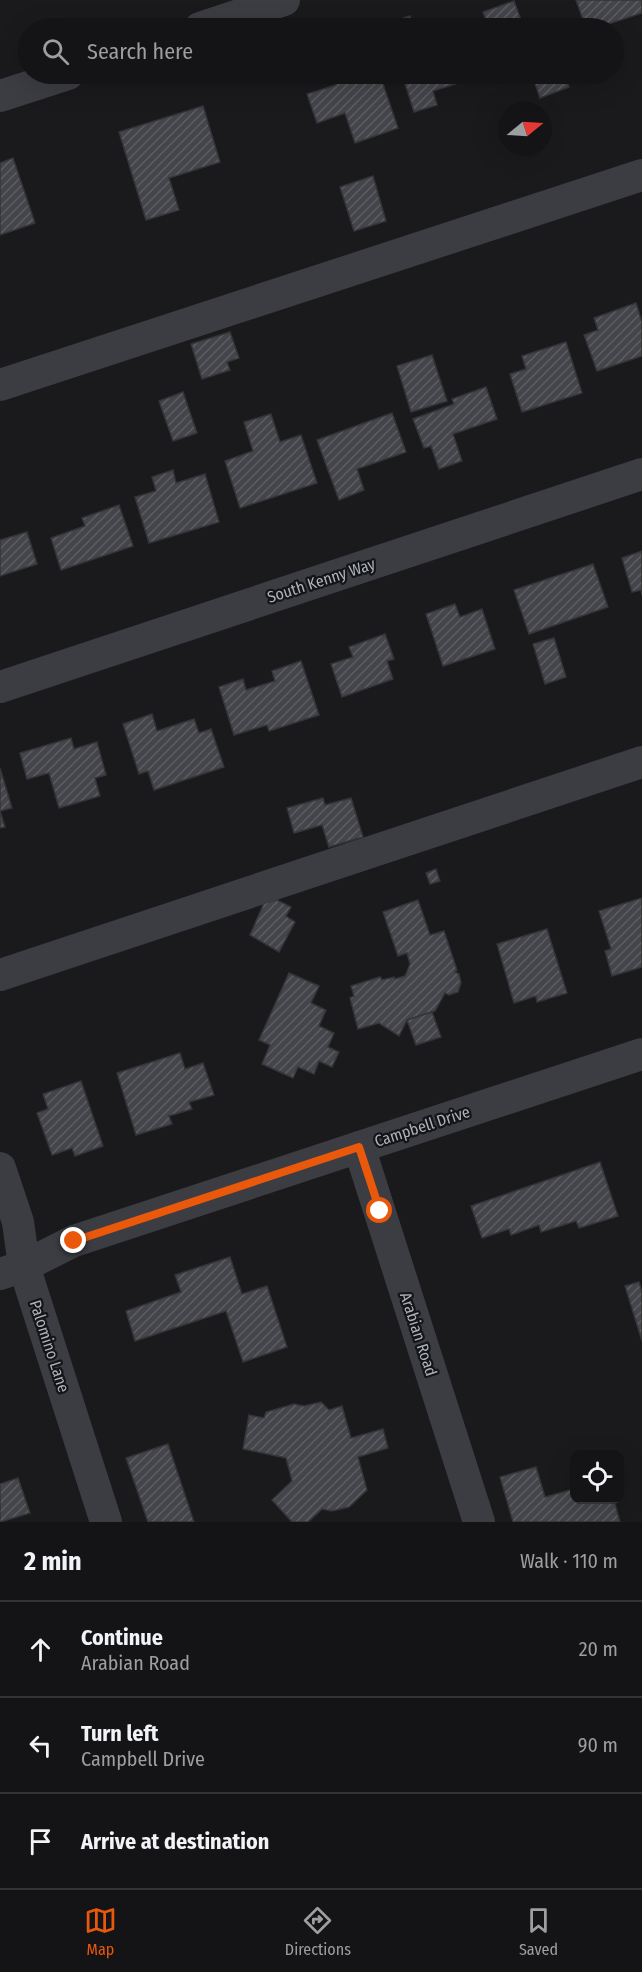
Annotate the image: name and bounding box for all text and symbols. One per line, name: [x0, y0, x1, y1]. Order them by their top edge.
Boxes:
search box: [18, 18, 624, 84]
icon: search: [39, 35, 72, 68]
text: Search here: [87, 38, 193, 65]
north arrow: [498, 102, 552, 156]
street label: South Kenny Way: [265, 554, 378, 607]
street label: Campbell Drive: [372, 1102, 472, 1151]
route start: [366, 1197, 392, 1223]
route end: [60, 1227, 86, 1253]
street label: Arabian Road: [396, 1290, 441, 1379]
street label: Palomino Lane: [26, 1298, 73, 1395]
map controls: [570, 1450, 624, 1504]
button: locate: [570, 1450, 624, 1504]
text: 2 min: [24, 1546, 82, 1577]
text: Walk · 110 m: [520, 1549, 618, 1573]
text: Continue: [81, 1624, 163, 1651]
icon: ahead: [24, 1633, 57, 1666]
text: 20 m: [579, 1637, 618, 1661]
text: Arabian Road: [81, 1651, 190, 1675]
text: Turn left: [81, 1720, 159, 1747]
icon: left: [24, 1729, 57, 1762]
text: 90 m: [578, 1733, 618, 1757]
text: Campbell Drive: [81, 1747, 205, 1771]
icon: arrive: [24, 1825, 57, 1858]
text: Arrive at destination: [81, 1828, 269, 1855]
tab: Map: [84, 1904, 117, 1959]
tab: Directions: [285, 1904, 351, 1959]
tab: Saved: [519, 1904, 558, 1959]

